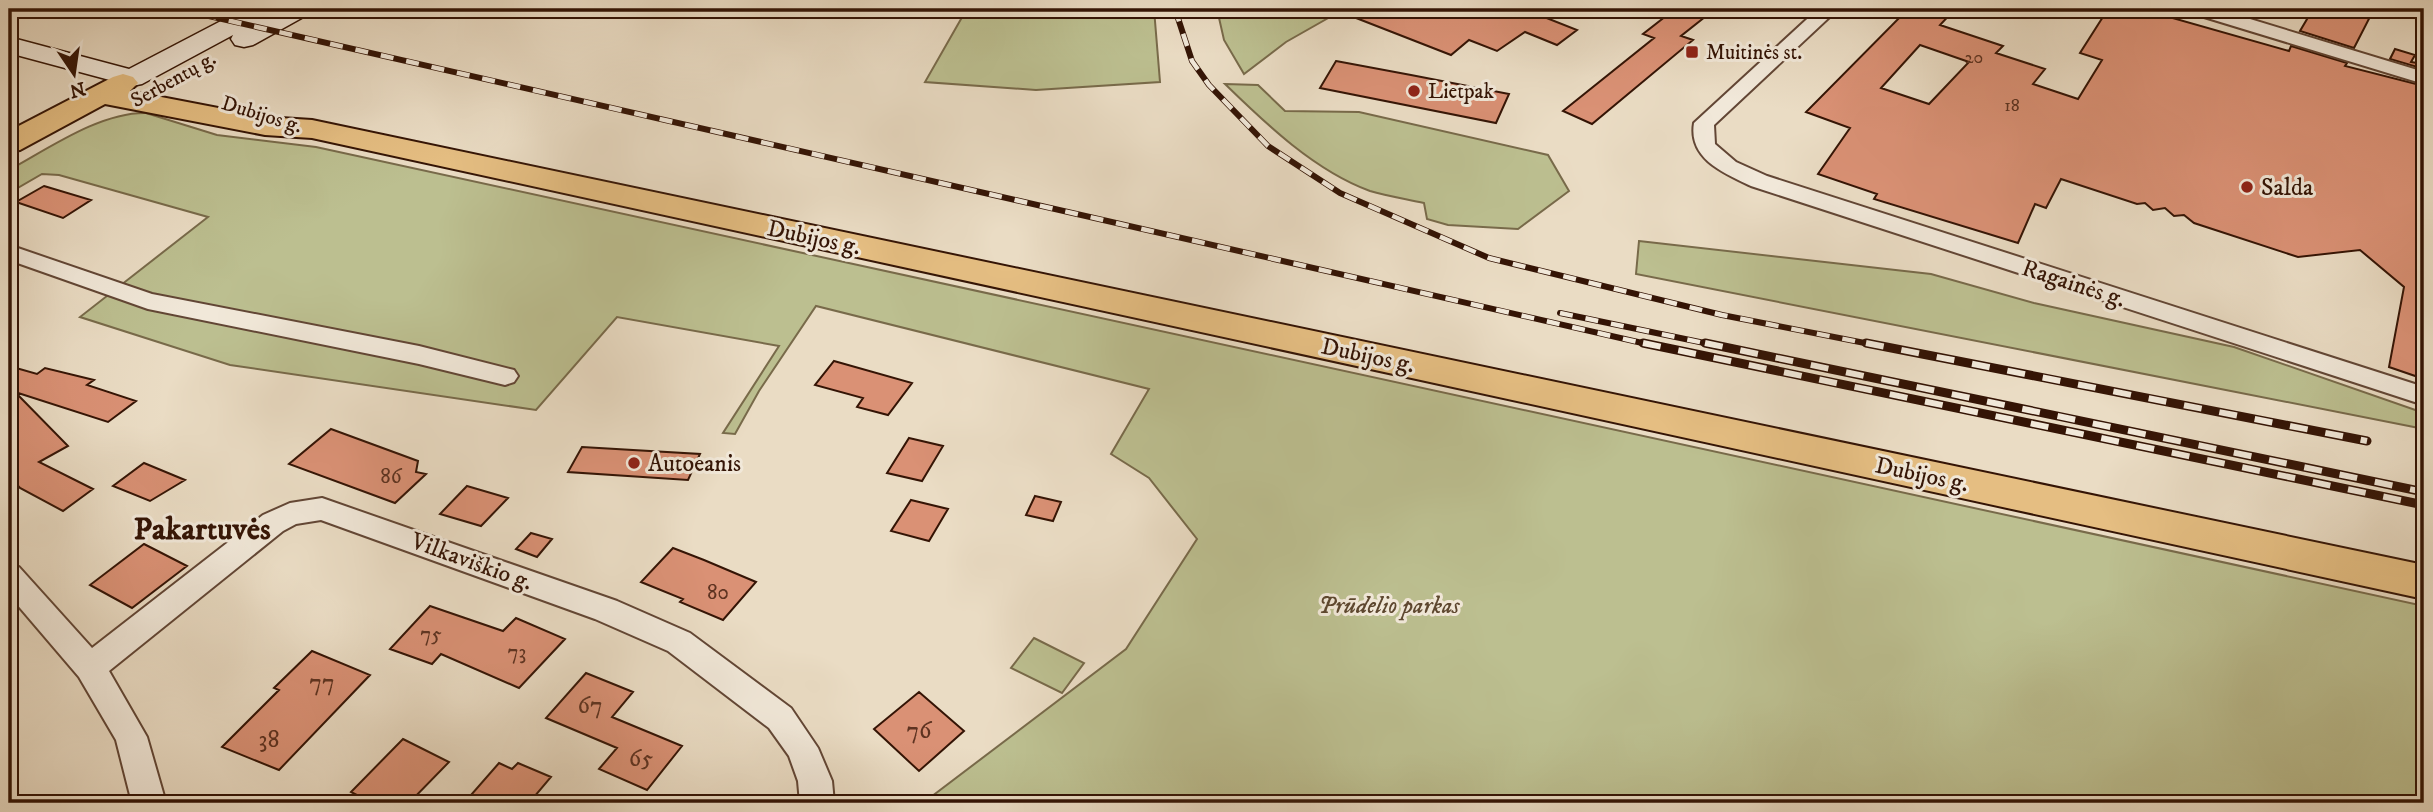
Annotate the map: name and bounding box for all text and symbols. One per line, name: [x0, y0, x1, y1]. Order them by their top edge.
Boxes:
north arrow: [38, 38, 108, 108]
place label: Muitinės st.: [1706, 40, 1802, 66]
marker: Muitinės st.: [1684, 44, 1700, 60]
street label: Serbentų g.: [126, 46, 221, 114]
house number: 20: [1965, 47, 1983, 69]
text: N: [67, 76, 88, 102]
place label: Lietpak: [1428, 79, 1494, 105]
marker: Lietpak: [1406, 83, 1422, 99]
street label: Dubijos g.: [218, 90, 305, 140]
house number: 18: [2004, 95, 2020, 117]
place label: Salda: [2261, 173, 2314, 203]
marker: Salda: [2239, 179, 2255, 195]
street label: Dubijos g.: [764, 213, 863, 263]
street label: Ragainės g.: [2018, 253, 2129, 315]
street label: Dubijos g.: [1318, 331, 1417, 381]
place label: Autoeanis: [648, 449, 741, 479]
street label: Dubijos g.: [1872, 450, 1971, 500]
marker: Autoeanis: [626, 455, 642, 471]
house number: 86: [380, 464, 403, 490]
district label: Pakartuvės: [133, 510, 271, 550]
street label: Vilkaviškio g.: [406, 526, 537, 598]
house number: 80: [707, 580, 729, 606]
park label: Prūdelio parkas: [1318, 591, 1460, 621]
house number: 75: [420, 622, 442, 648]
house number: 73: [508, 640, 526, 666]
house number: 77: [309, 668, 335, 698]
house number: 67: [577, 691, 603, 721]
house number: 76: [906, 716, 933, 746]
house number: 38: [259, 725, 279, 755]
house number: 65: [629, 744, 653, 774]

